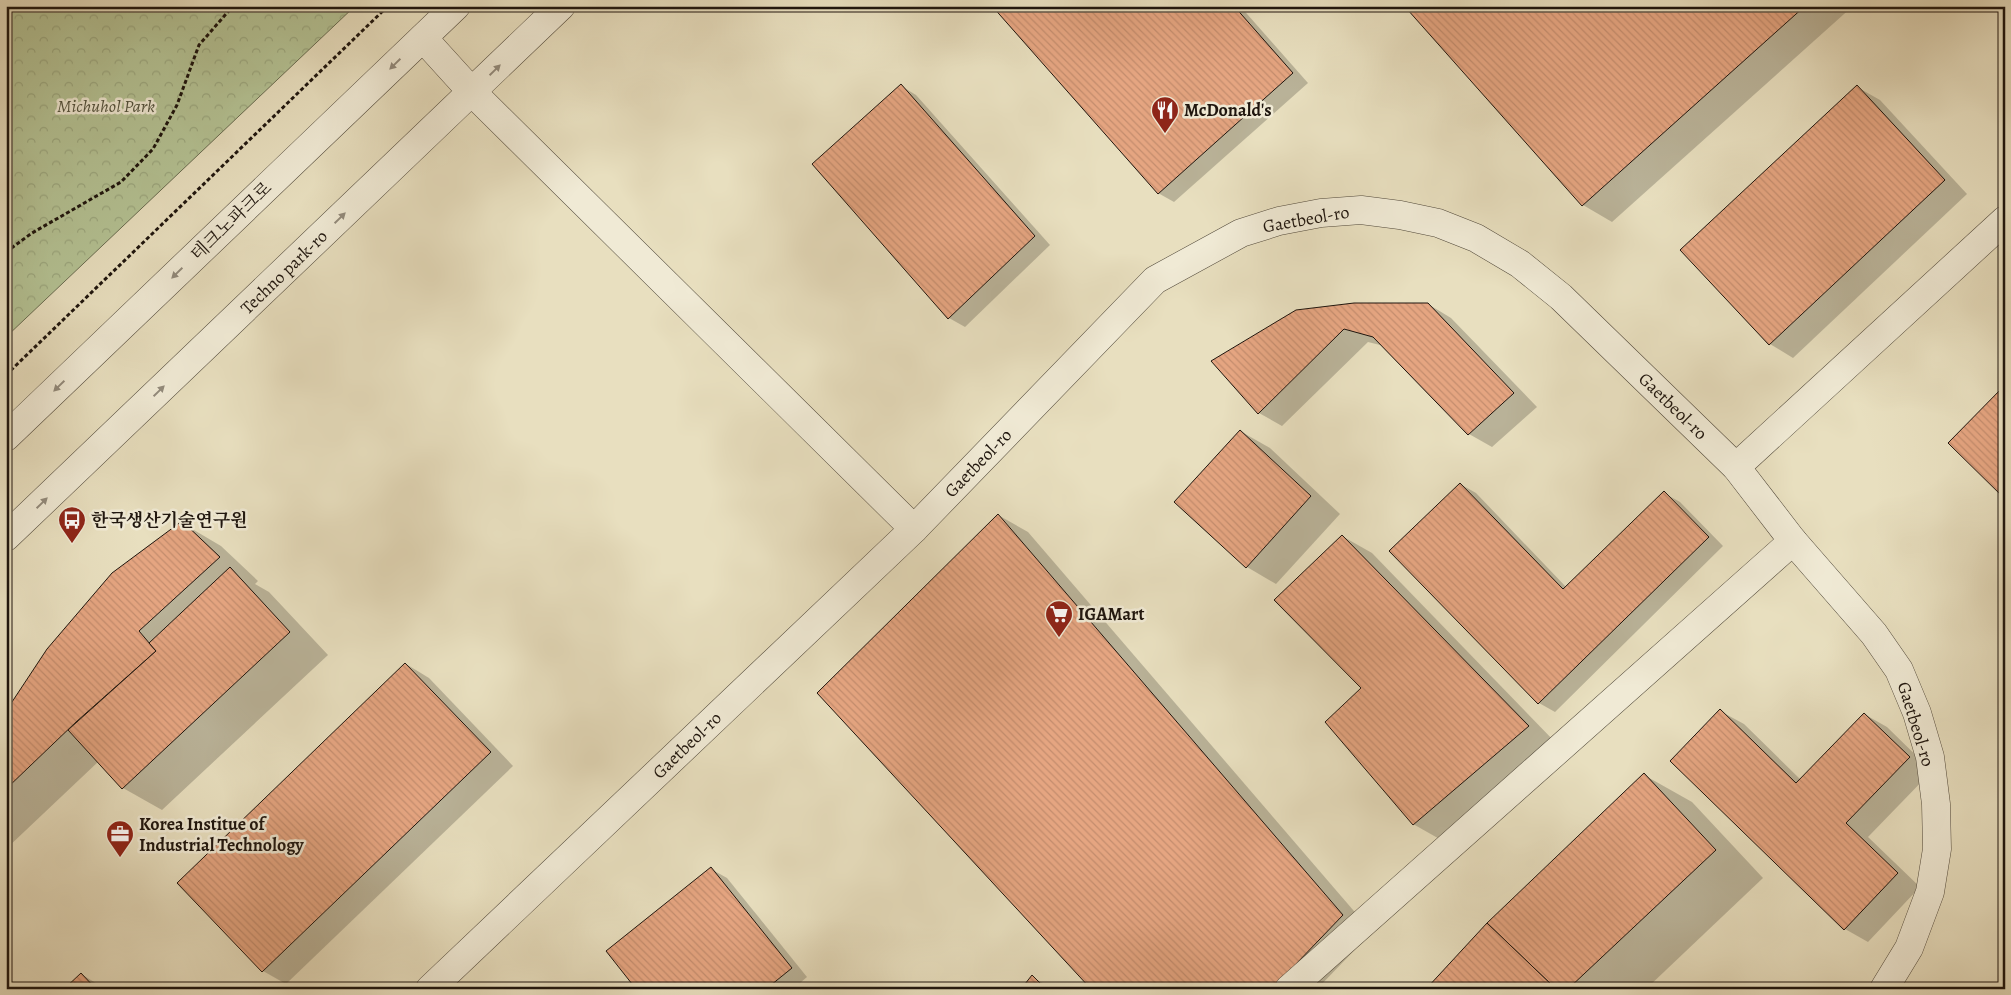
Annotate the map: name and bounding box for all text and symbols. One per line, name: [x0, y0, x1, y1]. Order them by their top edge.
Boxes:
one-way arrow: [390, 58, 402, 70]
one-way arrow: [489, 64, 501, 76]
park label: Michuhol Park: [57, 94, 155, 118]
restaurant icon: McDonald's: [1150, 95, 1180, 134]
place label: McDonald's: [1184, 98, 1272, 122]
street label: 테크노파크로: [185, 176, 277, 266]
street label: Gaetbeol-ro: [1261, 200, 1351, 238]
one-way arrow: [333, 212, 345, 224]
street label: Techno park-ro: [235, 224, 333, 320]
one-way arrow: [171, 267, 183, 279]
street label: Gaetbeol-ro: [1633, 367, 1713, 445]
one-way arrow: [54, 380, 66, 392]
one-way arrow: [153, 385, 165, 397]
street label: Gaetbeol-ro: [939, 423, 1017, 503]
one-way arrow: [35, 497, 47, 509]
bus stop icon: 한국생산기술연구원: [57, 505, 87, 544]
place label: 한국생산기술연구원: [91, 508, 248, 532]
supermarket icon: IGAMart: [1044, 599, 1074, 638]
place label: IGAMart: [1078, 602, 1144, 626]
street label: Gaetbeol-ro: [1892, 679, 1940, 769]
street label: Gaetbeol-ro: [647, 706, 727, 784]
place label: Korea Institue of Industrial Technology: [139, 812, 304, 857]
office icon: Korea Institue of Industrial Technology: [105, 819, 135, 858]

